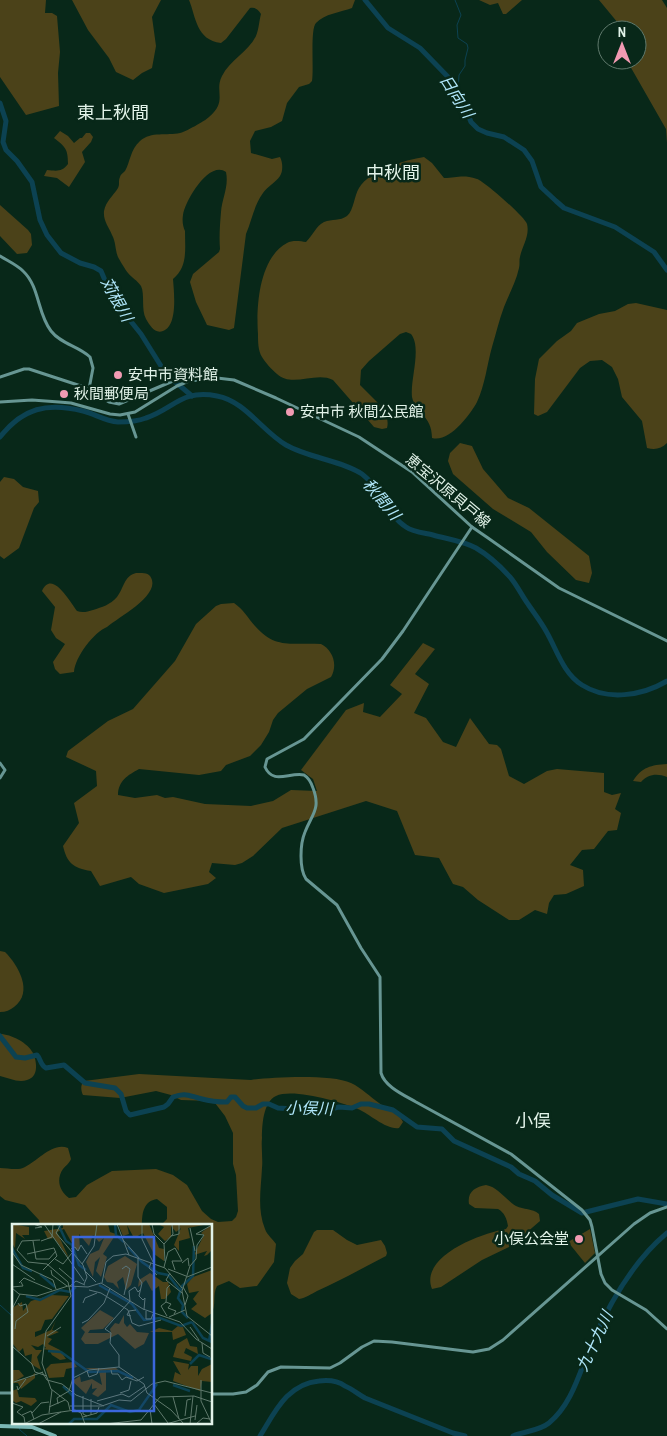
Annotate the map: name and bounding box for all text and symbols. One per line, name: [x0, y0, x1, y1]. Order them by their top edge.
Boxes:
north arrow: [597, 20, 647, 70]
text: N: [618, 23, 626, 41]
water label: 日向川: [435, 70, 480, 124]
district label: 東上秋間: [77, 100, 149, 125]
district label: 中秋間: [366, 160, 420, 185]
water label: 苅根川: [96, 273, 139, 327]
place label: 安中市資料館: [128, 364, 218, 385]
marker: 安中市資料館: [112, 369, 124, 381]
place label: 秋間郵便局: [74, 383, 149, 404]
marker: 秋間郵便局: [58, 388, 70, 400]
place label: 安中市 秋間公民館: [300, 401, 423, 422]
marker: 安中市 秋間公民館: [284, 406, 296, 418]
street label: 恵宝沢原貝戸線: [401, 449, 495, 532]
water label: 秋間川: [358, 474, 407, 526]
water label: 小俣川: [285, 1097, 335, 1119]
district label: 小俣: [515, 1108, 551, 1133]
inset map: [12, 1224, 212, 1424]
place label: 小俣公会堂: [494, 1228, 569, 1249]
marker: 小俣公会堂: [573, 1233, 585, 1245]
water label: 九十九川: [571, 1306, 618, 1375]

